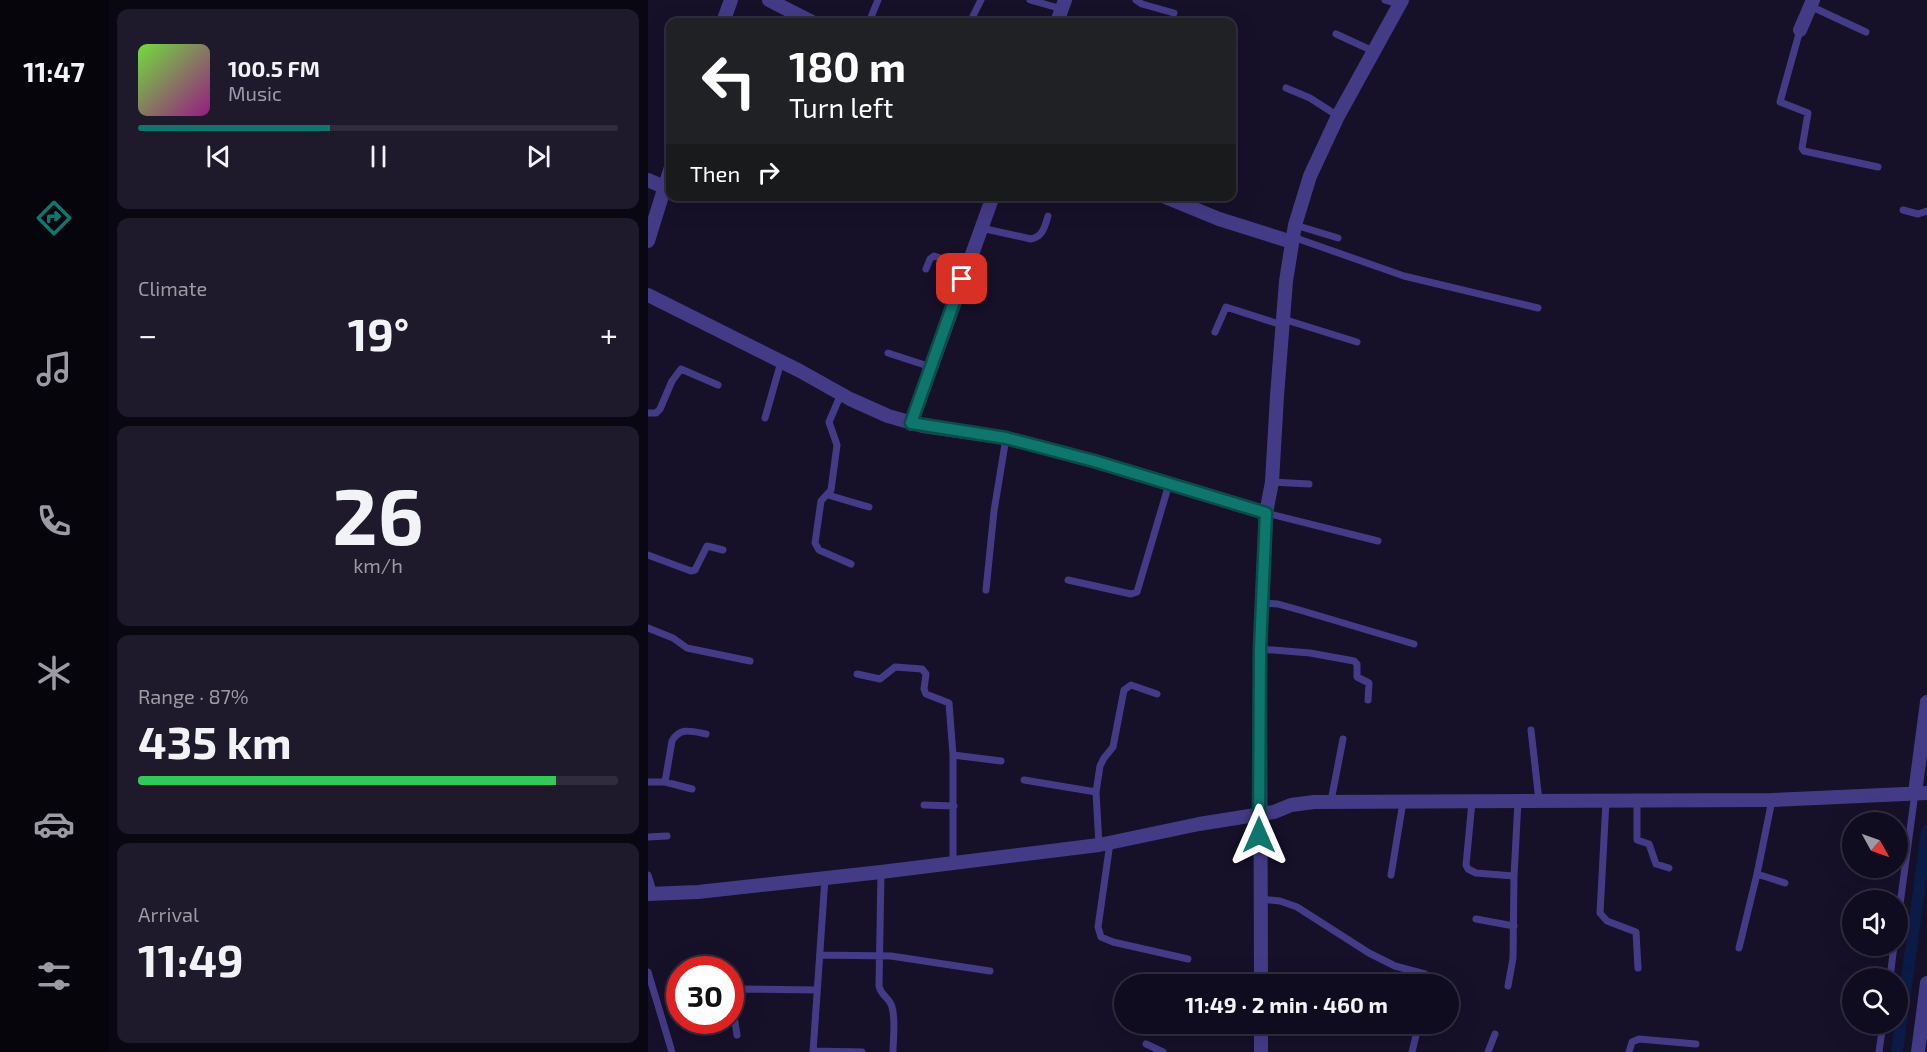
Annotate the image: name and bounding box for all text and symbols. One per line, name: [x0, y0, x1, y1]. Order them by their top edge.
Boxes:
text: 180 m: [789, 40, 906, 90]
icon: left: [690, 42, 768, 120]
text: 11:47: [23, 55, 85, 87]
text: 100.5 FM: [228, 55, 320, 81]
text: Music: [228, 81, 282, 105]
text: Turn left: [789, 91, 893, 123]
icon: previous: [202, 140, 235, 173]
icon: pause: [362, 140, 395, 173]
icon: next: [522, 140, 555, 173]
icon: right: [752, 156, 785, 189]
text: Then: [690, 160, 740, 186]
icon: directions: [33, 197, 75, 239]
pin: [936, 253, 987, 304]
icon: arrive: [945, 262, 978, 295]
text: Climate: [138, 276, 207, 300]
text: 19°: [348, 306, 409, 360]
text: −: [138, 314, 157, 354]
text: +: [600, 314, 618, 354]
icon: music: [33, 348, 75, 390]
text: 26: [332, 467, 424, 561]
icon: phone: [33, 500, 75, 542]
text: km/h: [353, 553, 403, 577]
icon: climate: [33, 652, 75, 694]
text: Range · 87%: [138, 684, 249, 708]
text: 435 km: [138, 714, 292, 768]
icon: car: [33, 803, 75, 845]
position arrow: [1227, 803, 1291, 867]
north arrow: [1842, 812, 1908, 878]
map controls: [1842, 812, 1908, 1034]
button: sound: [1842, 890, 1908, 956]
text: Arrival: [138, 902, 199, 926]
text: 11:49: [138, 932, 244, 986]
icon: filters: [33, 955, 75, 997]
speed limit sign: 30: [666, 956, 744, 1034]
button: search: [1842, 968, 1908, 1034]
text: 11:49 · 2 min · 460 m: [1185, 991, 1388, 1017]

